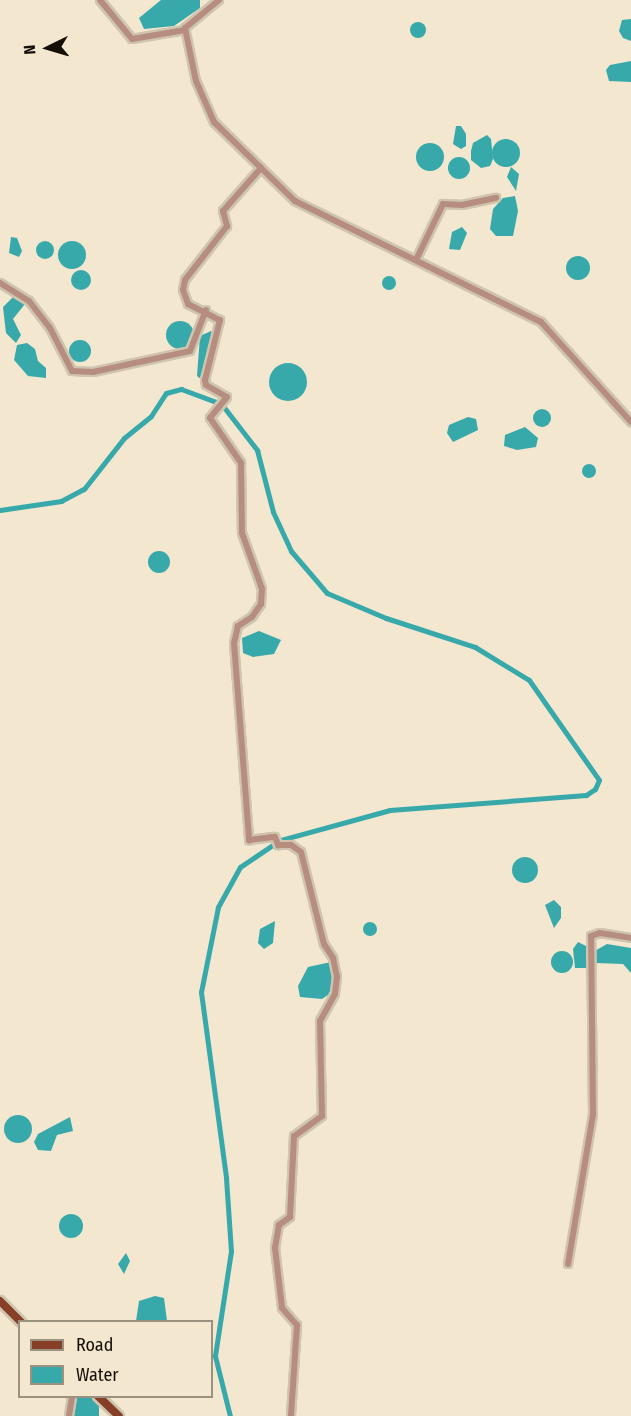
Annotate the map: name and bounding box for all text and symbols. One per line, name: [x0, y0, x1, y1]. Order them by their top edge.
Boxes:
north arrow: [18, 18, 78, 78]
text: N: [20, 44, 39, 55]
legend: [18, 1320, 213, 1398]
text: Road: [76, 1334, 113, 1356]
text: Water: [76, 1364, 119, 1386]

